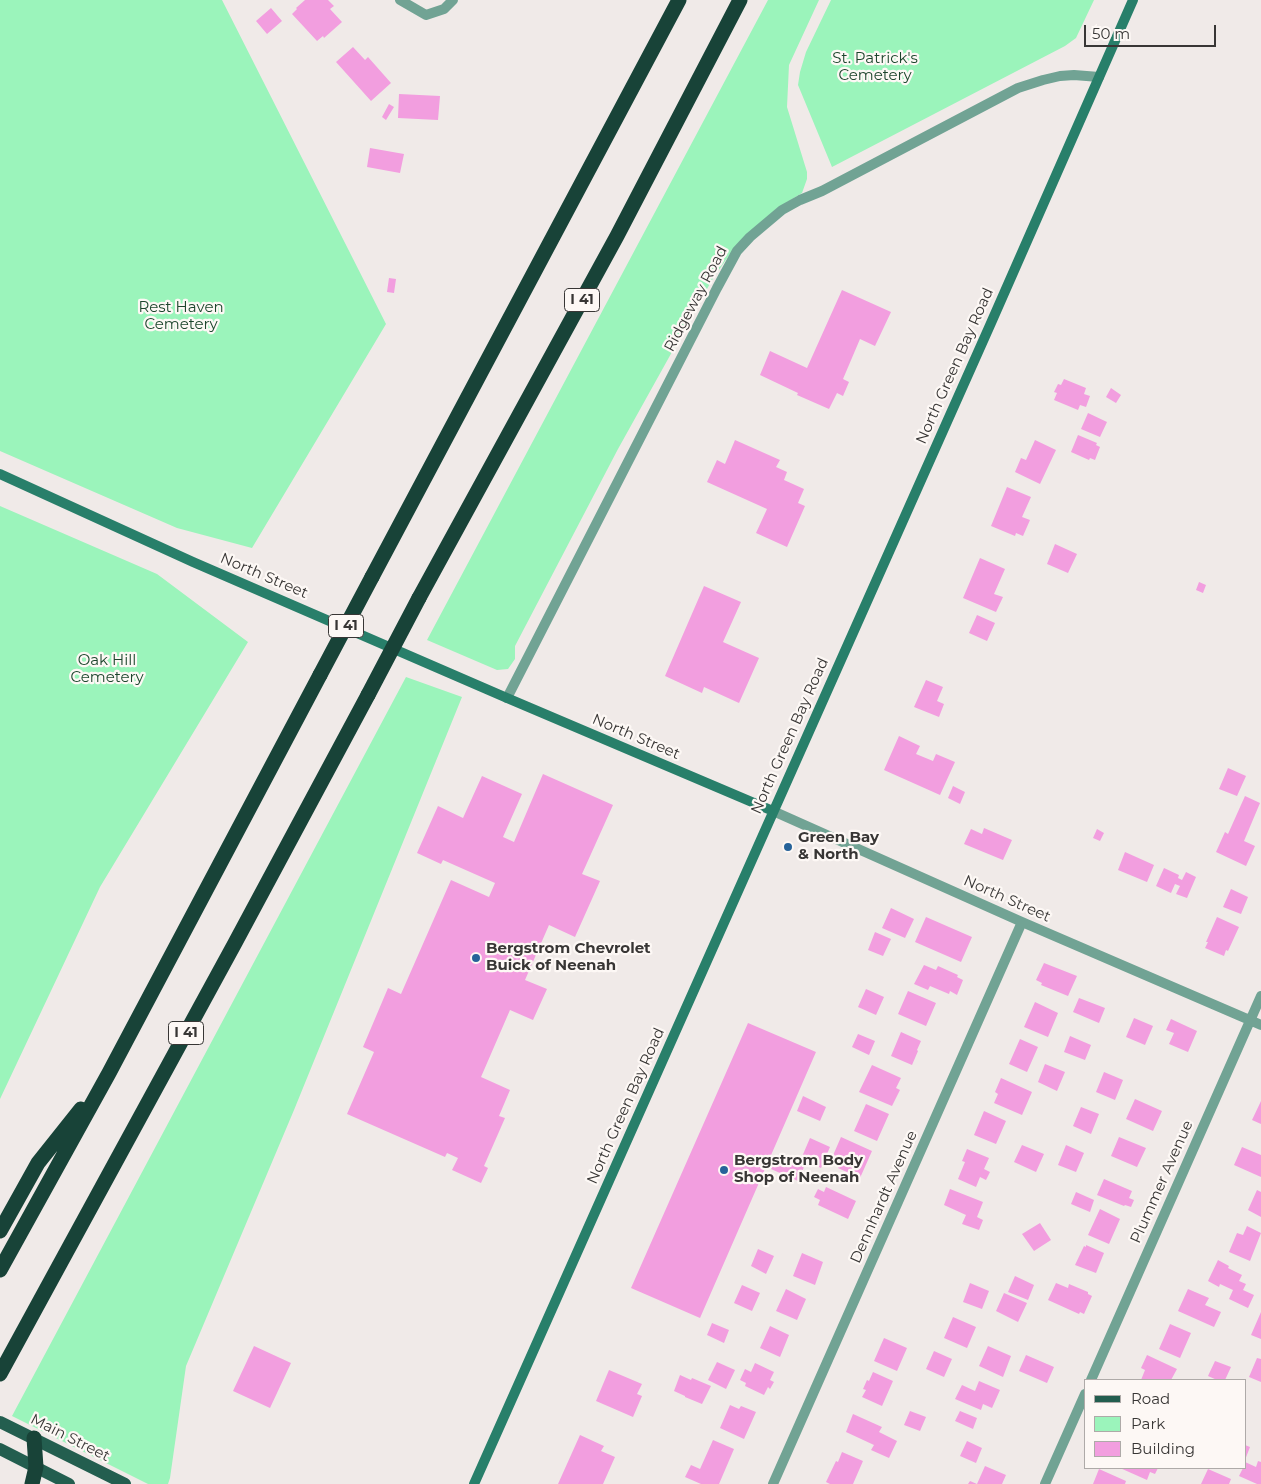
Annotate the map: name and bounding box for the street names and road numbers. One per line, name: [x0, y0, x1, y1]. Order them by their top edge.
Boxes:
street label: Ridgeway Road: [661, 243, 731, 355]
street label: North Green Bay Road: [912, 285, 998, 447]
road number: I 41: [564, 288, 600, 312]
street label: North Street: [218, 549, 310, 603]
road number: I 41: [328, 614, 364, 638]
street label: North Green Bay Road: [747, 655, 833, 817]
street label: North Street: [590, 710, 682, 764]
street label: North Street: [961, 872, 1053, 926]
road number: I 41: [168, 1021, 204, 1044]
street label: North Green Bay Road: [583, 1025, 669, 1187]
street label: Plummer Avenue: [1127, 1118, 1197, 1246]
street label: Dennhardt Avenue: [847, 1128, 921, 1266]
street label: Main Street: [27, 1410, 113, 1466]

